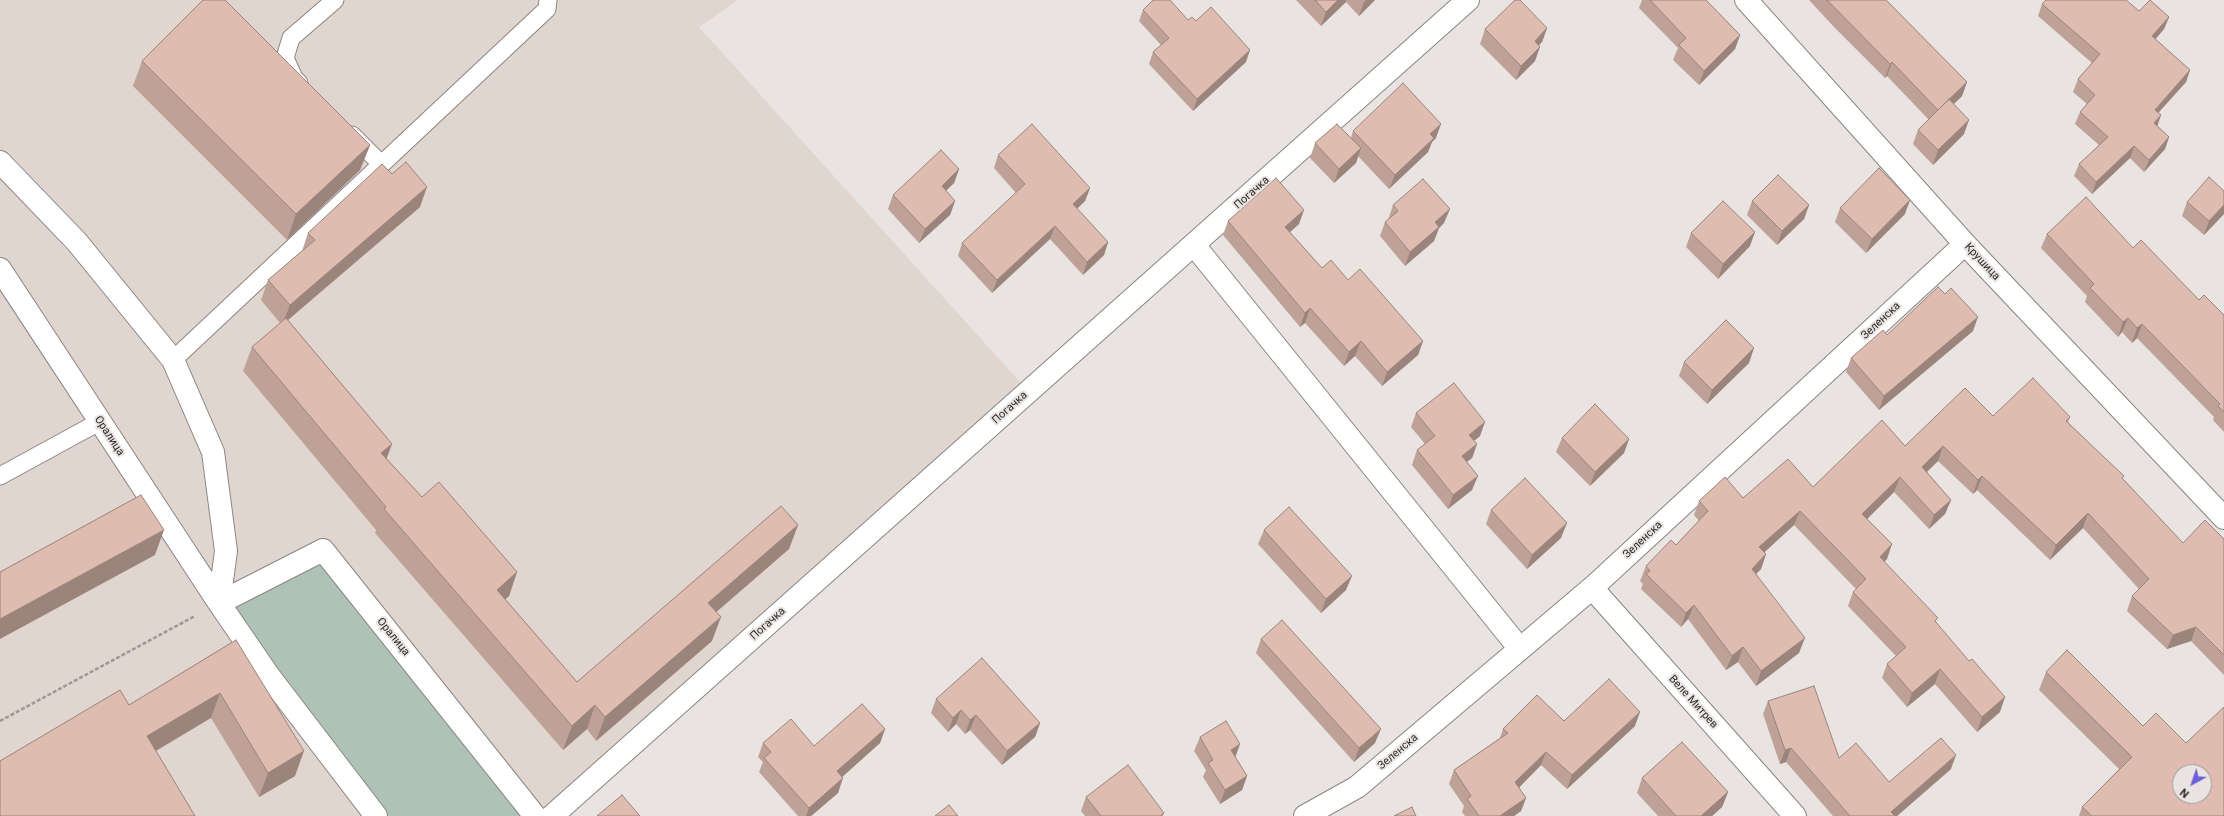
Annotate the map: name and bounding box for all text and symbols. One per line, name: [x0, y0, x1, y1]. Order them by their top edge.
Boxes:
street label: Погачка: [1232, 174, 1272, 212]
street label: Крушица: [1961, 241, 2003, 283]
street label: Зеленска: [1859, 300, 1903, 342]
street label: Погачка: [990, 389, 1030, 427]
street label: Оралица: [91, 414, 127, 458]
street label: Зеленска: [1621, 519, 1665, 561]
street label: Погачка: [748, 605, 788, 643]
street label: Оралица: [374, 615, 412, 659]
street label: Веле Митрев: [1666, 673, 1720, 731]
street label: Зеленска: [1375, 731, 1421, 773]
north arrow: [2172, 764, 2212, 804]
text: N: [2177, 785, 2192, 800]

